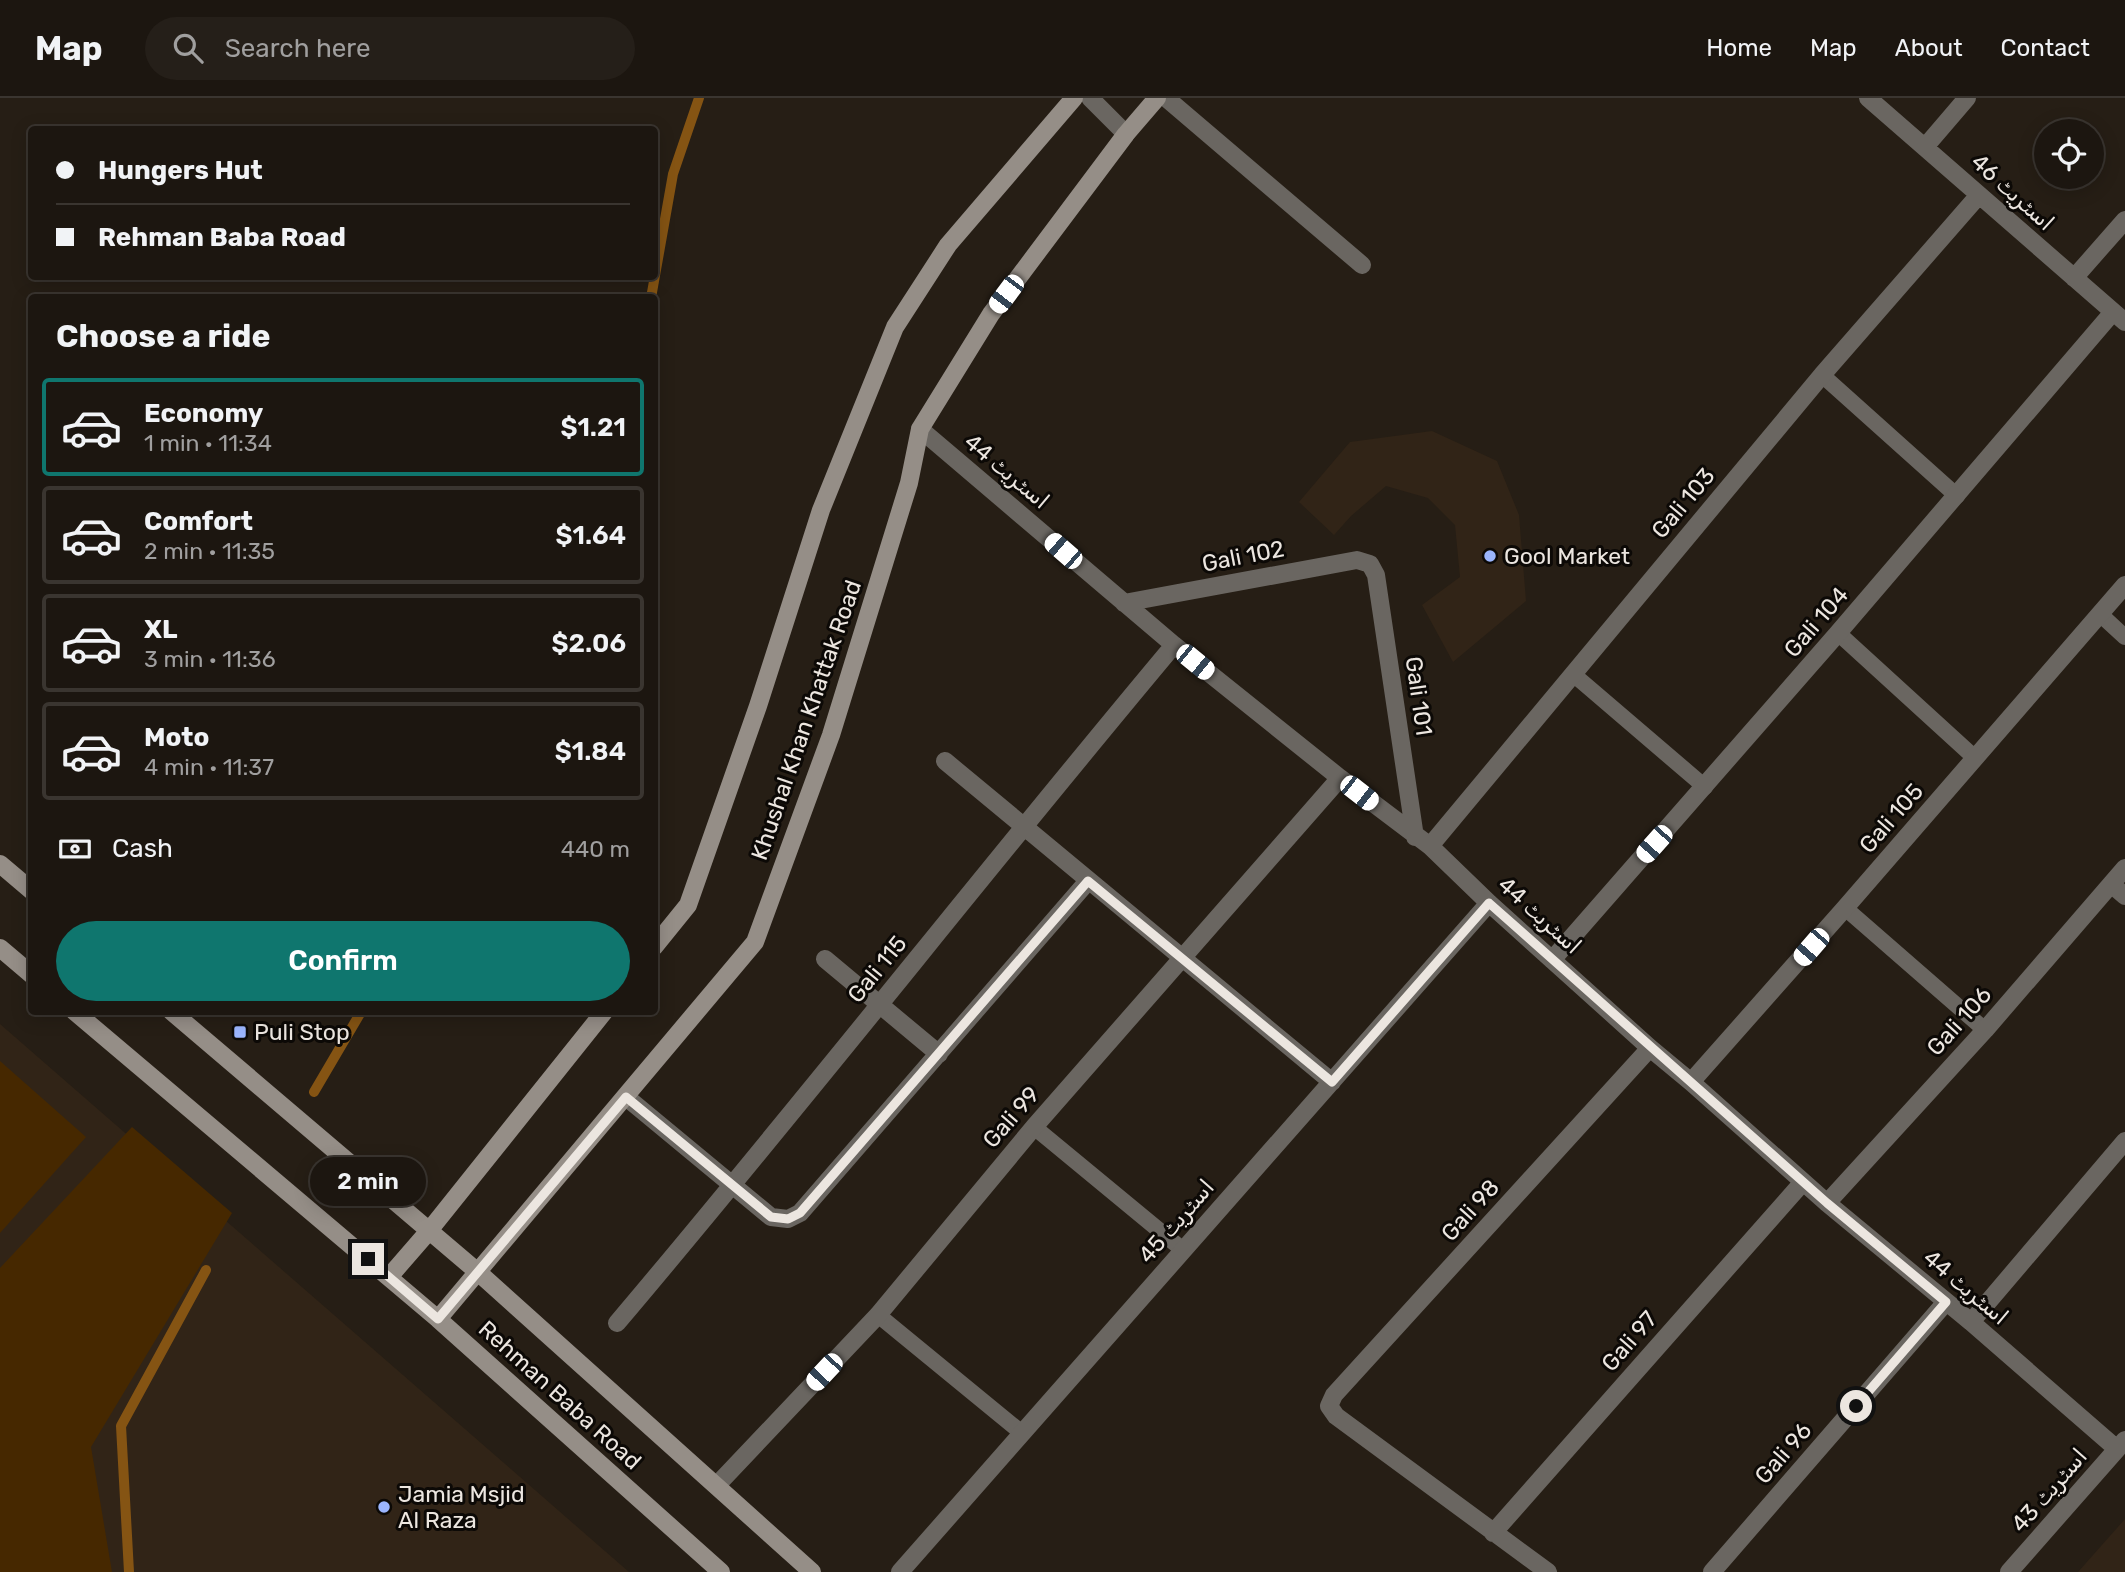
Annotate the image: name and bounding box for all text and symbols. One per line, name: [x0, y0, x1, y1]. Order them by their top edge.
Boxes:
search box: [145, 17, 635, 80]
text: Map: [35, 29, 103, 68]
icon: search: [169, 29, 207, 67]
text: Search here: [225, 33, 370, 64]
text: Home: [1706, 34, 1772, 62]
text: Map: [1810, 34, 1857, 62]
text: About: [1895, 34, 1963, 62]
text: Contact: [2001, 34, 2090, 62]
map controls: [2034, 119, 2104, 189]
button: locate: [2034, 119, 2104, 189]
street label: اسٹریٹ 46: [1966, 147, 2060, 237]
text: Hungers Hut: [98, 155, 263, 186]
text: Rehman Baba Road: [98, 222, 346, 253]
car: [985, 271, 1028, 317]
text: Choose a ride: [56, 317, 270, 355]
icon: car: [60, 396, 123, 459]
text: Economy: [144, 398, 263, 429]
text: $1.21: [560, 412, 626, 443]
street label: اسٹریٹ 44: [959, 427, 1055, 515]
text: 1 min · 11:34: [144, 429, 272, 457]
street label: Gali 103: [1645, 462, 1721, 544]
icon: car: [60, 504, 123, 567]
text: Comfort: [144, 506, 253, 537]
text: $1.64: [556, 520, 626, 551]
car: [1041, 529, 1086, 573]
street label: Gali 102: [1200, 534, 1286, 578]
text: 2 min · 11:35: [144, 537, 275, 565]
place label: Gool Market: [1504, 542, 1630, 570]
marker: Gool Market: [1482, 548, 1498, 564]
street label: Khushal Khan Khattak Road: [745, 576, 867, 864]
street label: Gali 104: [1778, 581, 1854, 663]
icon: car: [60, 612, 123, 675]
text: XL: [144, 614, 177, 645]
text: $2.06: [552, 628, 626, 659]
car: [1173, 641, 1218, 683]
text: 3 min · 11:36: [144, 645, 276, 673]
street label: Gali 101: [1400, 655, 1438, 737]
icon: car: [60, 720, 123, 783]
text: Moto: [144, 722, 209, 753]
text: $1.84: [555, 736, 626, 767]
text: 4 min · 11:37: [144, 753, 274, 781]
car: [1336, 772, 1383, 814]
street label: Gali 105: [1853, 777, 1929, 859]
car: [1633, 821, 1676, 867]
icon: cash: [56, 830, 94, 868]
text: Cash: [112, 833, 173, 864]
text: 440 m: [561, 835, 630, 863]
street label: اسٹریٹ 44: [1493, 870, 1587, 960]
button: Confirm: [56, 921, 630, 1001]
car: [1790, 924, 1833, 970]
street label: Gali 115: [841, 930, 913, 1008]
street label: Gali 106: [1921, 981, 1997, 1061]
place label: Puli Stop: [254, 1018, 350, 1046]
marker: Puli Stop: [232, 1024, 248, 1040]
street label: Gali 99: [977, 1080, 1045, 1154]
callout: 2 min: [310, 1158, 426, 1206]
text: 2 min: [337, 1167, 399, 1195]
street label: اسٹریٹ 45: [1132, 1173, 1220, 1269]
street label: Gali 98: [1435, 1173, 1505, 1247]
route end: [352, 1243, 384, 1275]
street label: اسٹریٹ 44: [1918, 1243, 2014, 1331]
street label: Gali 97: [1595, 1305, 1663, 1377]
street label: Rehman Baba Road: [473, 1315, 647, 1475]
car: [802, 1349, 847, 1395]
route start: [1840, 1390, 1872, 1422]
street label: Gali 96: [1749, 1416, 1817, 1490]
street label: اسٹریٹ 43: [2005, 1442, 2093, 1538]
place label: Jamia Msjid Al Raza: [398, 1480, 525, 1534]
marker: Jamia Msjid Al Raza: [376, 1499, 392, 1515]

